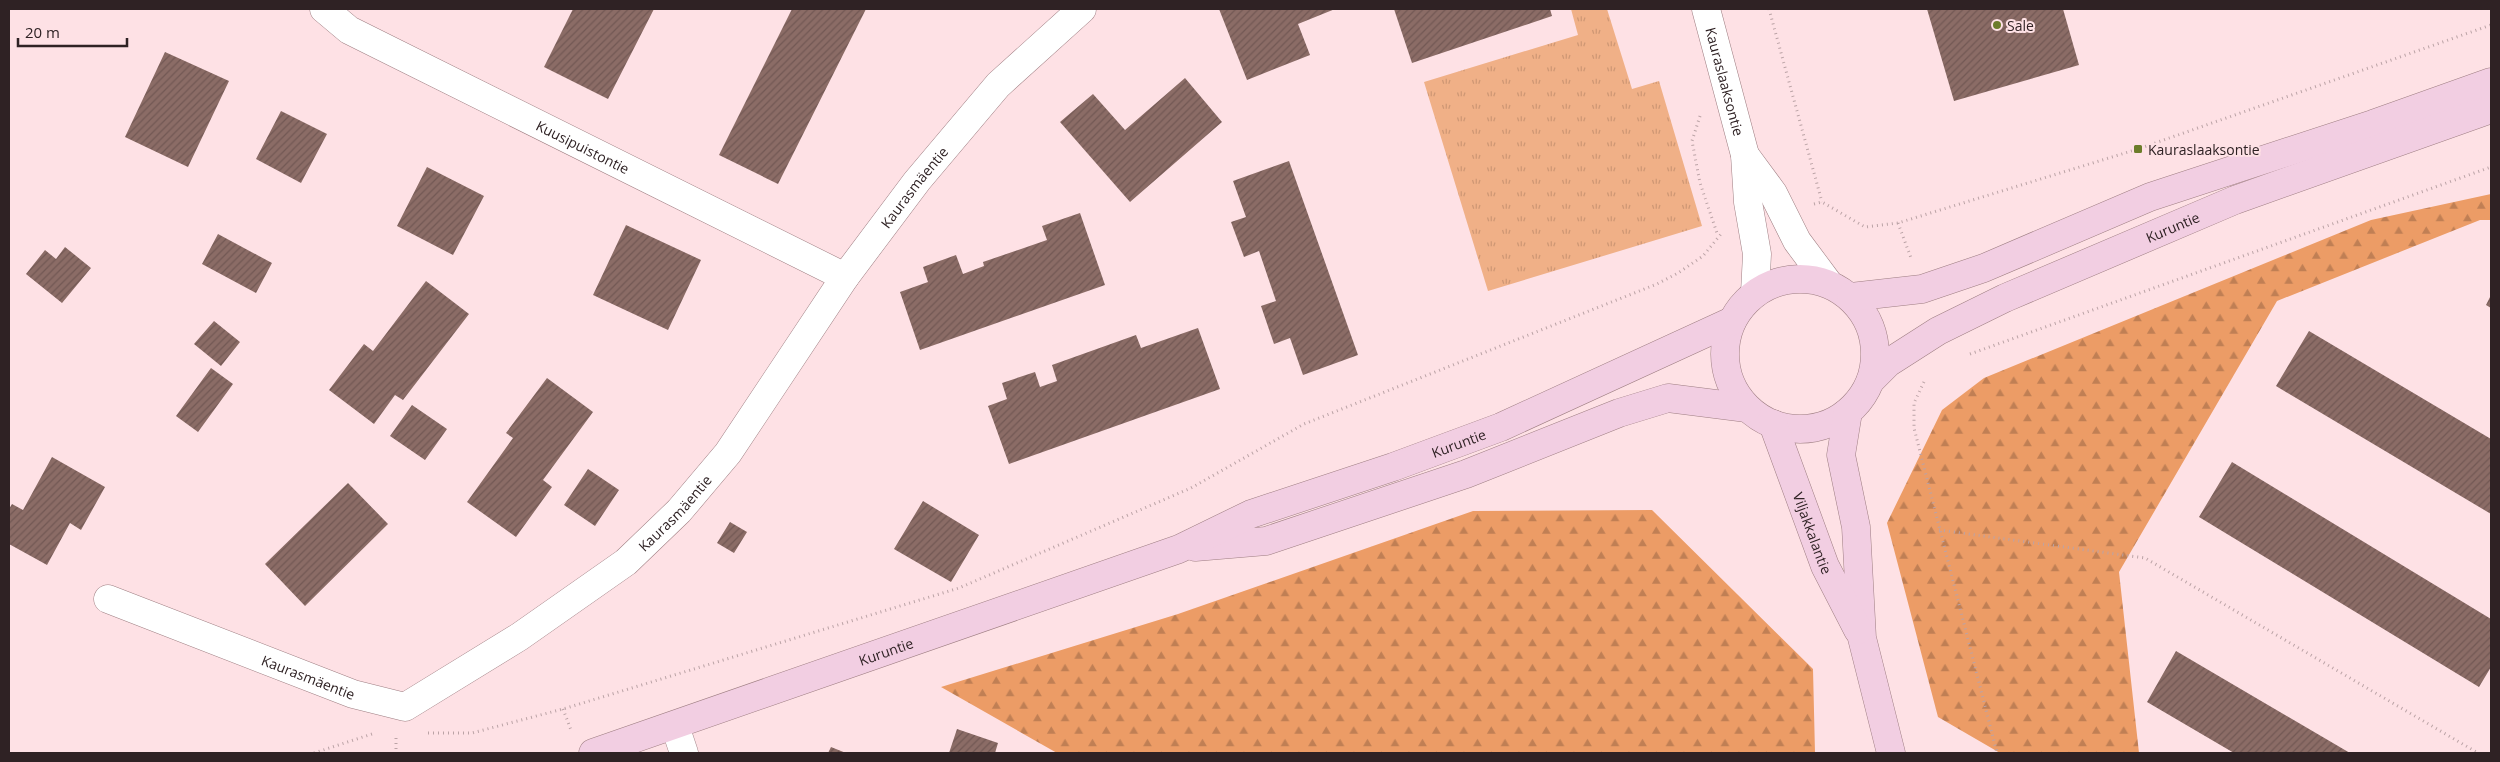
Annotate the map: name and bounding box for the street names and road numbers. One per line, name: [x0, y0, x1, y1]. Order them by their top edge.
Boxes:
street label: Kauraslaaksontie: [1702, 25, 1749, 138]
street label: Kuusipuistontie: [533, 115, 633, 178]
street label: Kaurasmäentie: [876, 142, 952, 232]
street label: Kuruntie: [2143, 207, 2202, 247]
street label: Kuruntie: [1429, 424, 1488, 461]
street label: Kaurasmäentie: [634, 470, 715, 555]
street label: Viljakkalantie: [1789, 489, 1837, 577]
street label: Kuruntie: [856, 633, 916, 669]
street label: Kaurasmäentie: [259, 650, 358, 703]

